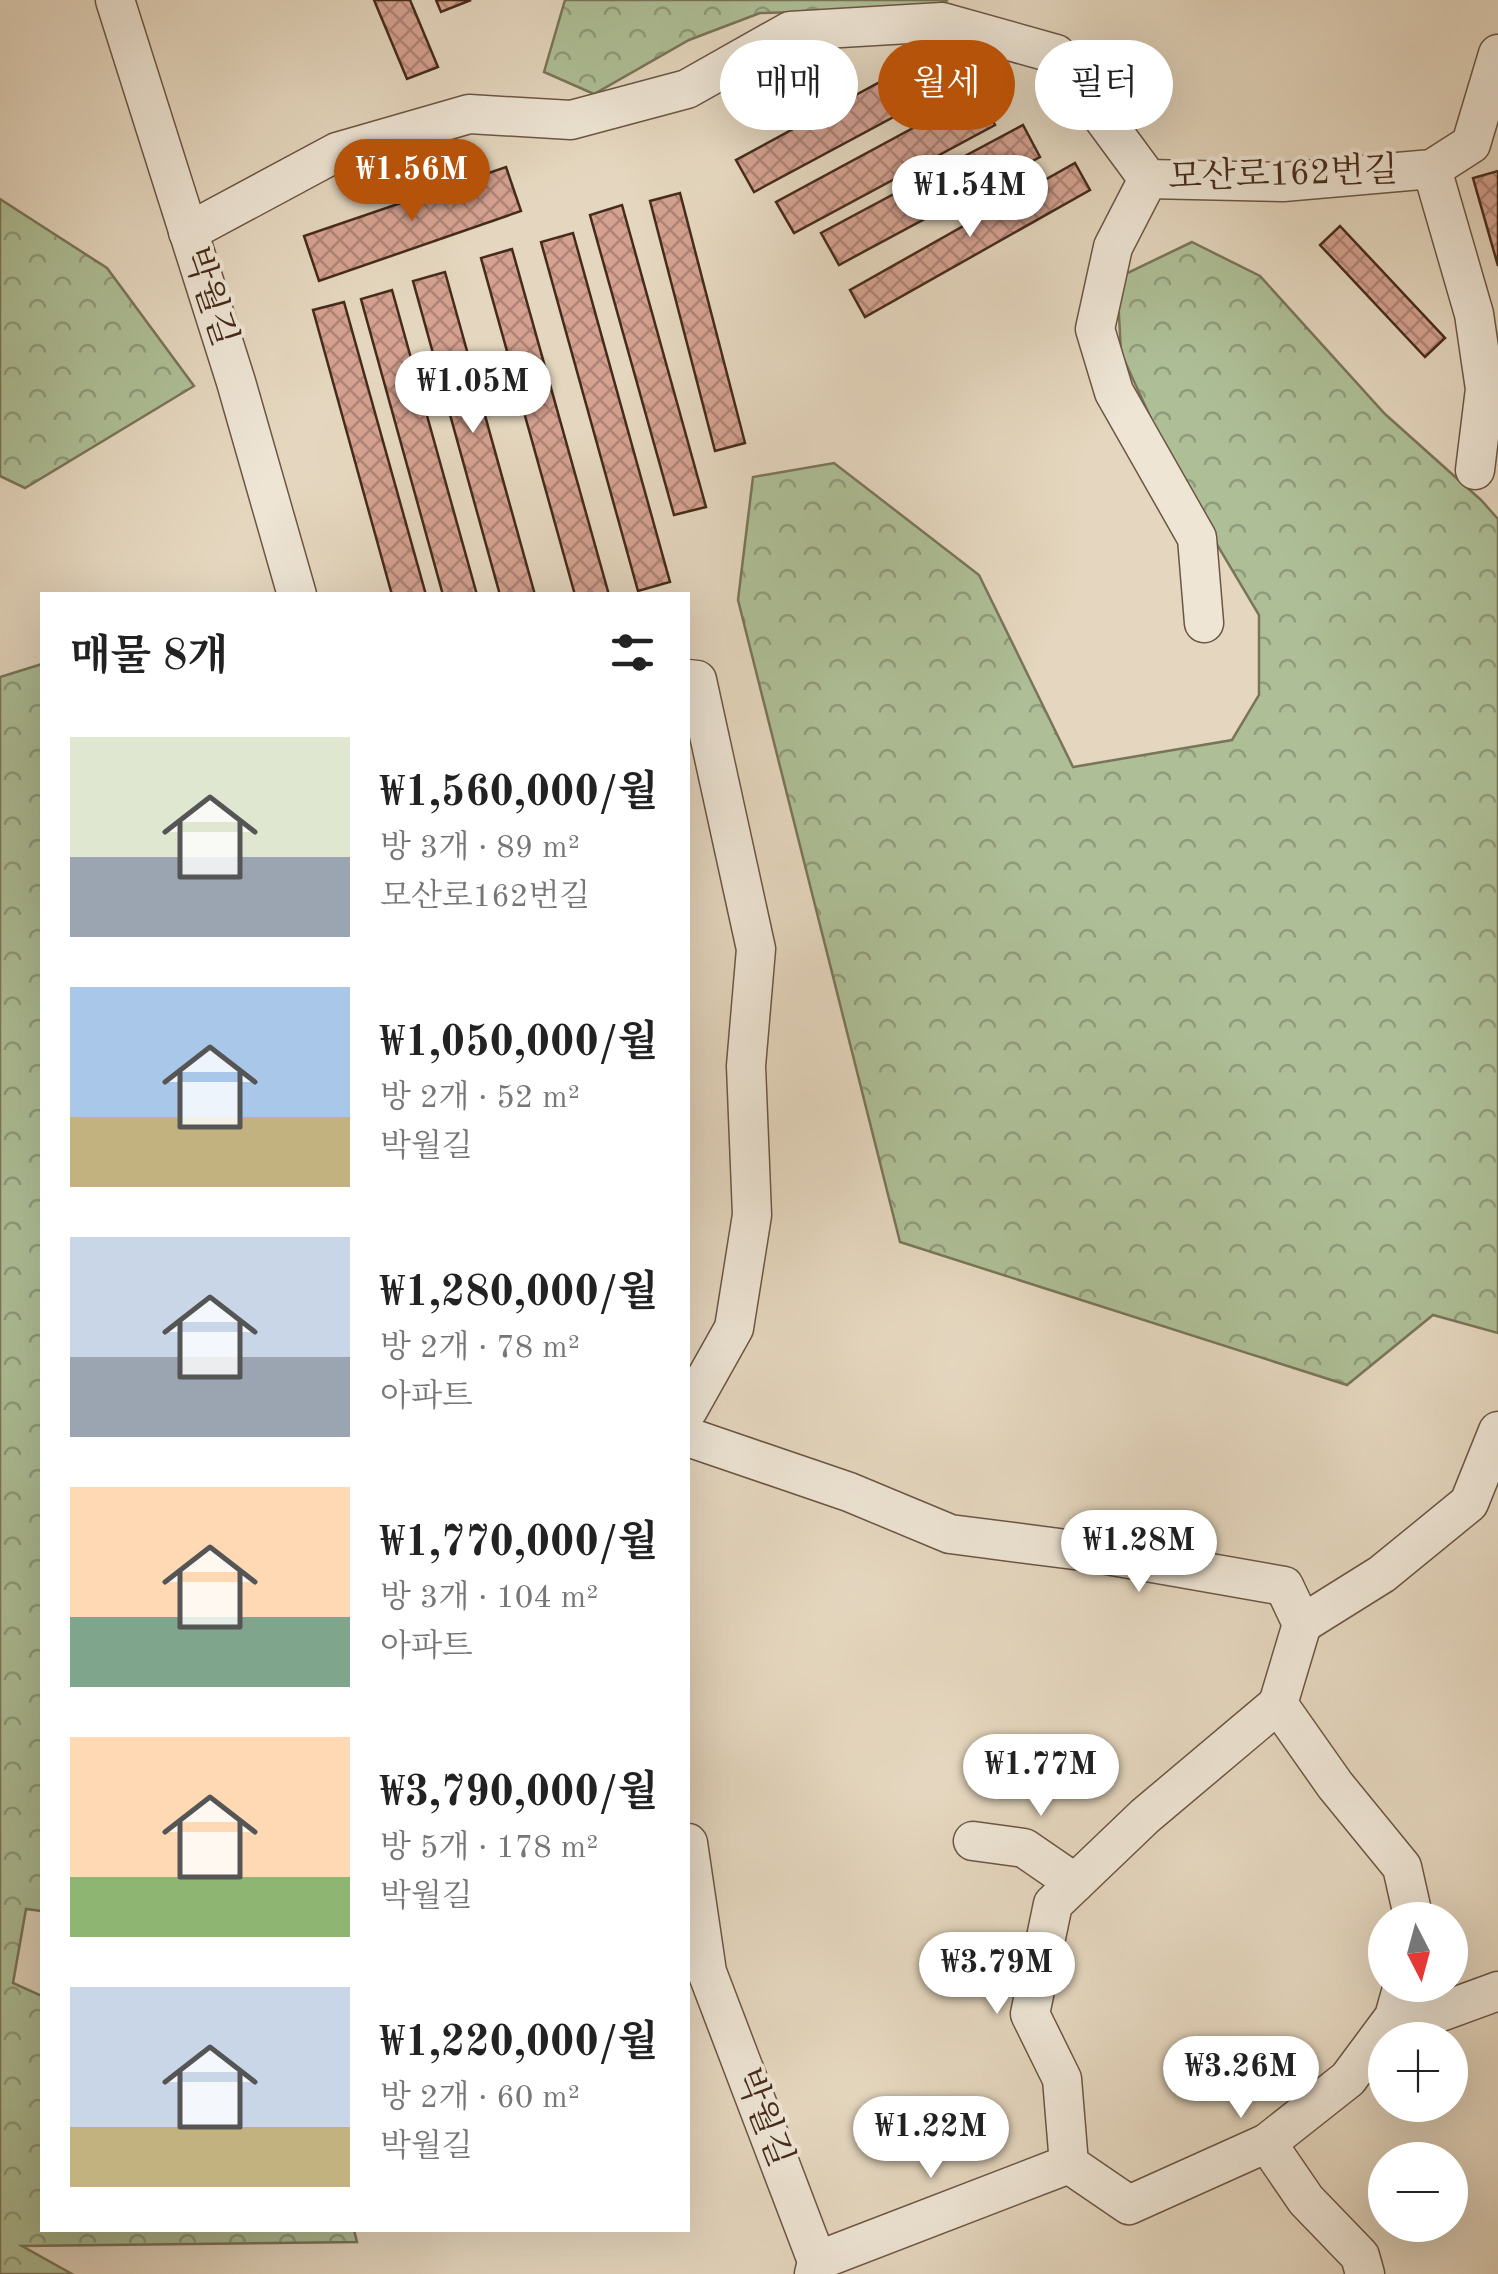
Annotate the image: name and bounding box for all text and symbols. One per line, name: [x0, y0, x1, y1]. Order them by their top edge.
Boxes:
chip: 매매: [720, 40, 858, 130]
chip: 월세: [878, 40, 1015, 130]
chip: 필터: [1035, 40, 1173, 130]
pin: ₩1.56M: [331, 139, 493, 224]
street label: 모산로162번길: [1167, 150, 1399, 197]
text: ₩1.56M: [356, 155, 468, 187]
pin: ₩1.54M: [889, 155, 1051, 240]
text: ₩1.54M: [914, 171, 1026, 203]
street label: 박월길: [177, 242, 244, 351]
pin: ₩1.05M: [392, 351, 554, 436]
text: ₩1.05M: [417, 367, 529, 399]
icon: filters: [605, 625, 660, 680]
text: 매물 8개: [70, 637, 228, 679]
text: ₩1,560,000/월: [380, 773, 658, 815]
icon: home: [150, 777, 270, 897]
text: 방 3개 · 89 m²: [380, 833, 580, 865]
text: 모산로162번길: [380, 882, 590, 914]
text: ₩1,050,000/월: [380, 1023, 658, 1065]
icon: home: [150, 1027, 270, 1147]
text: 방 2개 · 52 m²: [380, 1083, 580, 1115]
text: 박월길: [380, 1132, 473, 1164]
text: ₩1,280,000/월: [380, 1273, 658, 1315]
icon: home: [150, 1277, 270, 1397]
text: 방 2개 · 78 m²: [380, 1333, 580, 1365]
text: 아파트: [380, 1382, 473, 1414]
pin: ₩1.28M: [1058, 1510, 1220, 1595]
text: ₩1,770,000/월: [380, 1523, 658, 1565]
text: ₩1.28M: [1083, 1526, 1195, 1558]
icon: home: [150, 1527, 270, 1647]
text: 방 3개 · 104 m²: [380, 1583, 598, 1615]
text: 아파트: [380, 1632, 473, 1664]
pin: ₩1.77M: [960, 1734, 1122, 1819]
text: ₩1.77M: [985, 1750, 1097, 1782]
text: ₩3,790,000/월: [380, 1773, 658, 1815]
icon: home: [150, 1777, 270, 1897]
text: 방 5개 · 178 m²: [380, 1833, 598, 1865]
text: 박월길: [380, 1882, 473, 1914]
north arrow: [1368, 1902, 1468, 2002]
map controls: [1368, 1902, 1468, 2242]
pin: ₩3.79M: [916, 1932, 1078, 2017]
text: ₩3.79M: [941, 1948, 1053, 1980]
button: +: [1368, 2022, 1468, 2122]
text: ₩1,220,000/월: [380, 2023, 658, 2065]
icon: home: [150, 2027, 270, 2147]
pin: ₩3.26M: [1160, 2036, 1322, 2121]
text: ₩3.26M: [1185, 2052, 1297, 2084]
street label: 박월길: [728, 2063, 800, 2172]
text: 방 2개 · 60 m²: [380, 2083, 580, 2115]
pin: ₩1.22M: [850, 2096, 1012, 2181]
text: ₩1.22M: [875, 2112, 987, 2144]
text: 박월길: [380, 2132, 473, 2164]
button: −: [1368, 2142, 1468, 2242]

